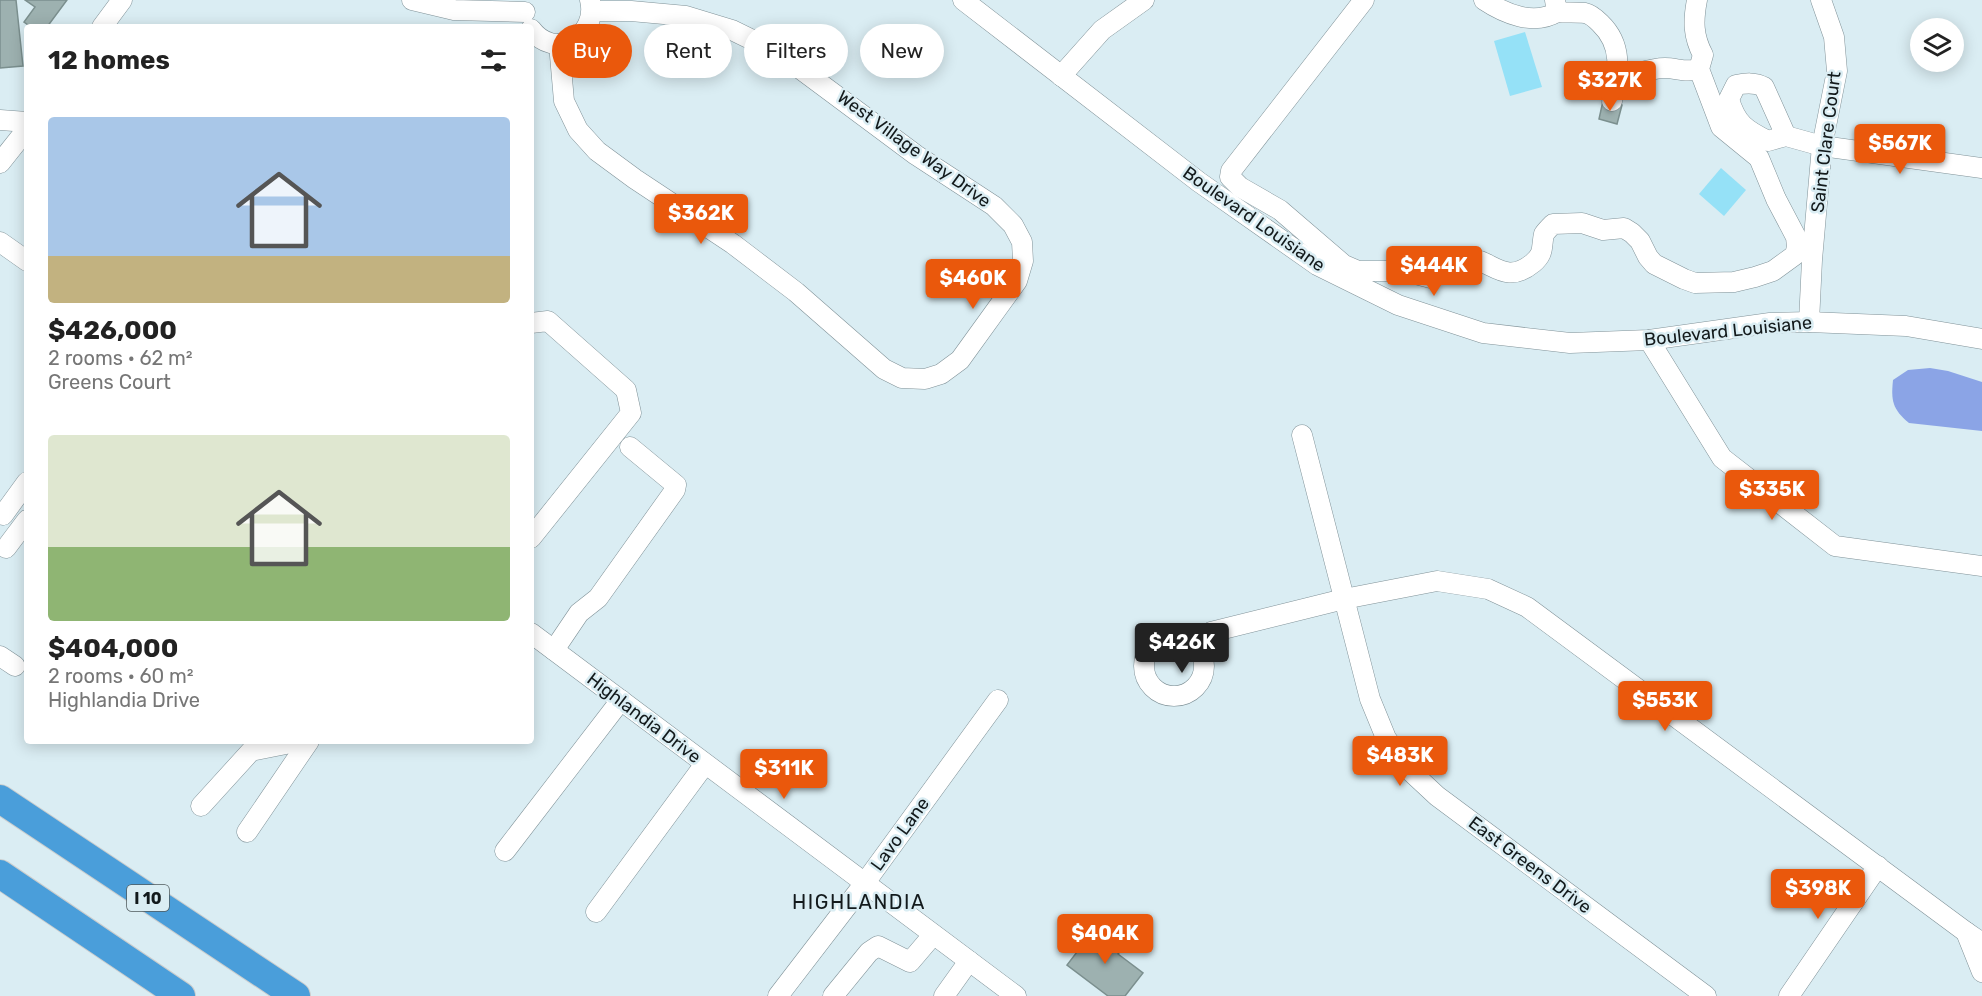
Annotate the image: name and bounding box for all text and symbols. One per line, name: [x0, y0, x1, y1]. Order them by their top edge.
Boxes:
map controls: [1910, 18, 1964, 72]
button: layers: [1910, 18, 1964, 72]
chip: Buy: [552, 24, 632, 78]
chip: Rent: [644, 24, 732, 78]
chip: Filters: [744, 24, 848, 78]
chip: New: [860, 24, 944, 78]
icon: filters: [477, 44, 510, 77]
text: 12 homes: [48, 45, 170, 76]
pin: $327K: [1568, 61, 1652, 112]
text: $327K: [1578, 68, 1642, 92]
street label: Saint Clare Court: [1806, 70, 1846, 214]
street label: West Village Way Drive: [833, 86, 995, 212]
pin: $567K: [1858, 124, 1942, 175]
text: $567K: [1868, 131, 1932, 155]
icon: home: [225, 156, 333, 264]
street label: Boulevard Louisiane: [1179, 162, 1329, 276]
pin: $362K: [659, 194, 743, 245]
text: $362K: [668, 201, 734, 225]
pin: $444K: [1392, 246, 1476, 297]
text: $444K: [1400, 253, 1468, 277]
pin: $460K: [931, 259, 1015, 310]
text: $460K: [940, 266, 1006, 290]
street label: Boulevard Louisiane: [1643, 311, 1813, 351]
text: $426,000: [48, 315, 177, 346]
text: 2 rooms · 62 m²: [48, 346, 193, 370]
text: Greens Court: [48, 370, 171, 394]
pin: $335K: [1730, 470, 1814, 521]
icon: home: [225, 474, 333, 582]
text: $335K: [1739, 477, 1805, 501]
pin: $426K: [1140, 623, 1224, 674]
text: $426K: [1149, 630, 1215, 654]
text: $404,000: [48, 633, 178, 664]
text: 2 rooms · 60 m²: [48, 664, 194, 688]
street label: Highlandia Drive: [583, 668, 705, 768]
pin: $553K: [1623, 681, 1707, 732]
text: Highlandia Drive: [48, 688, 200, 712]
text: $553K: [1632, 688, 1698, 712]
pin: $483K: [1358, 736, 1442, 787]
text: $483K: [1367, 743, 1434, 767]
pin: $311K: [742, 749, 826, 800]
text: $311K: [754, 756, 814, 780]
street label: Lavo Lane: [866, 793, 934, 875]
street label: East Greens Drive: [1464, 812, 1596, 918]
pin: $398K: [1776, 869, 1860, 920]
text: $398K: [1785, 876, 1851, 900]
road number: I 10: [127, 885, 169, 911]
district label: HIGHLANDIA: [792, 890, 926, 914]
pin: $404K: [1063, 914, 1147, 965]
text: $404K: [1071, 921, 1139, 945]

